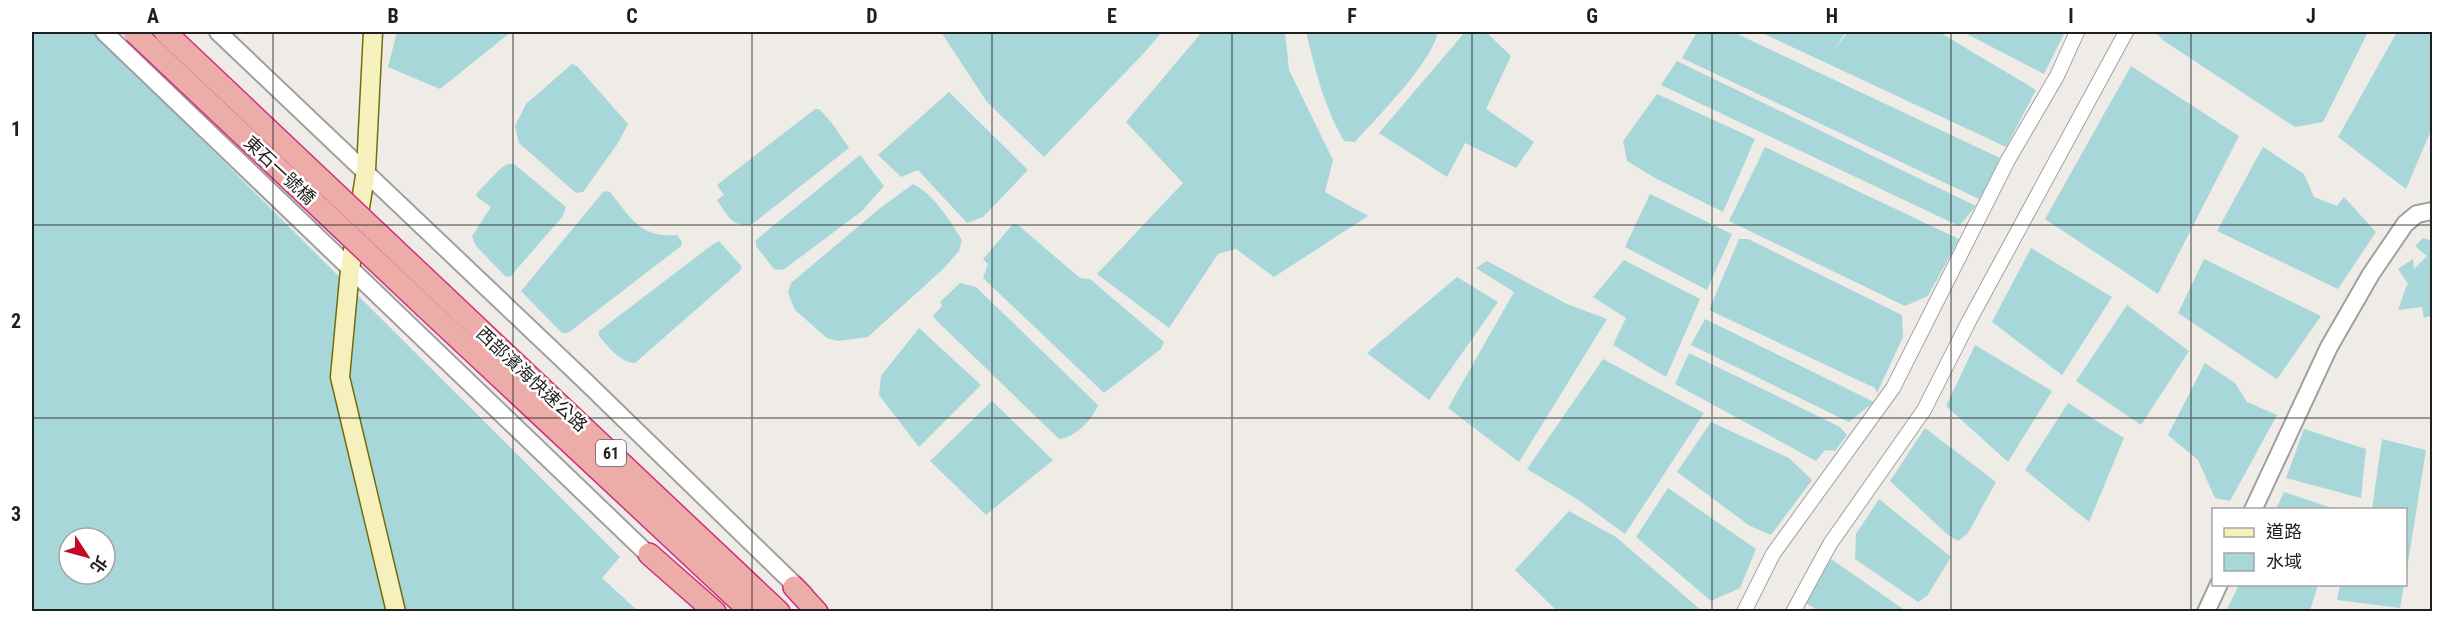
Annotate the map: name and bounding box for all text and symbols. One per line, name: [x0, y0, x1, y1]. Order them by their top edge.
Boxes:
text: A: [147, 4, 159, 28]
text: B: [387, 4, 399, 28]
text: C: [626, 4, 638, 28]
text: D: [866, 4, 878, 28]
text: E: [1107, 4, 1117, 28]
text: F: [1347, 4, 1357, 28]
text: G: [1586, 4, 1598, 28]
text: H: [1826, 4, 1838, 28]
text: I: [2068, 4, 2074, 28]
text: J: [2306, 4, 2316, 28]
text: 1: [11, 117, 21, 141]
street label: 東石一號橋: [240, 132, 320, 208]
text: 2: [11, 309, 21, 333]
street label: 西部濱海快速公路: [472, 322, 592, 436]
road number: 61: [596, 440, 626, 466]
text: 3: [11, 502, 21, 526]
legend: [2212, 508, 2407, 586]
text: 道路: [2266, 521, 2302, 542]
north arrow: [57, 526, 117, 586]
text: 水域: [2266, 551, 2302, 572]
text: 北: [86, 552, 111, 577]

